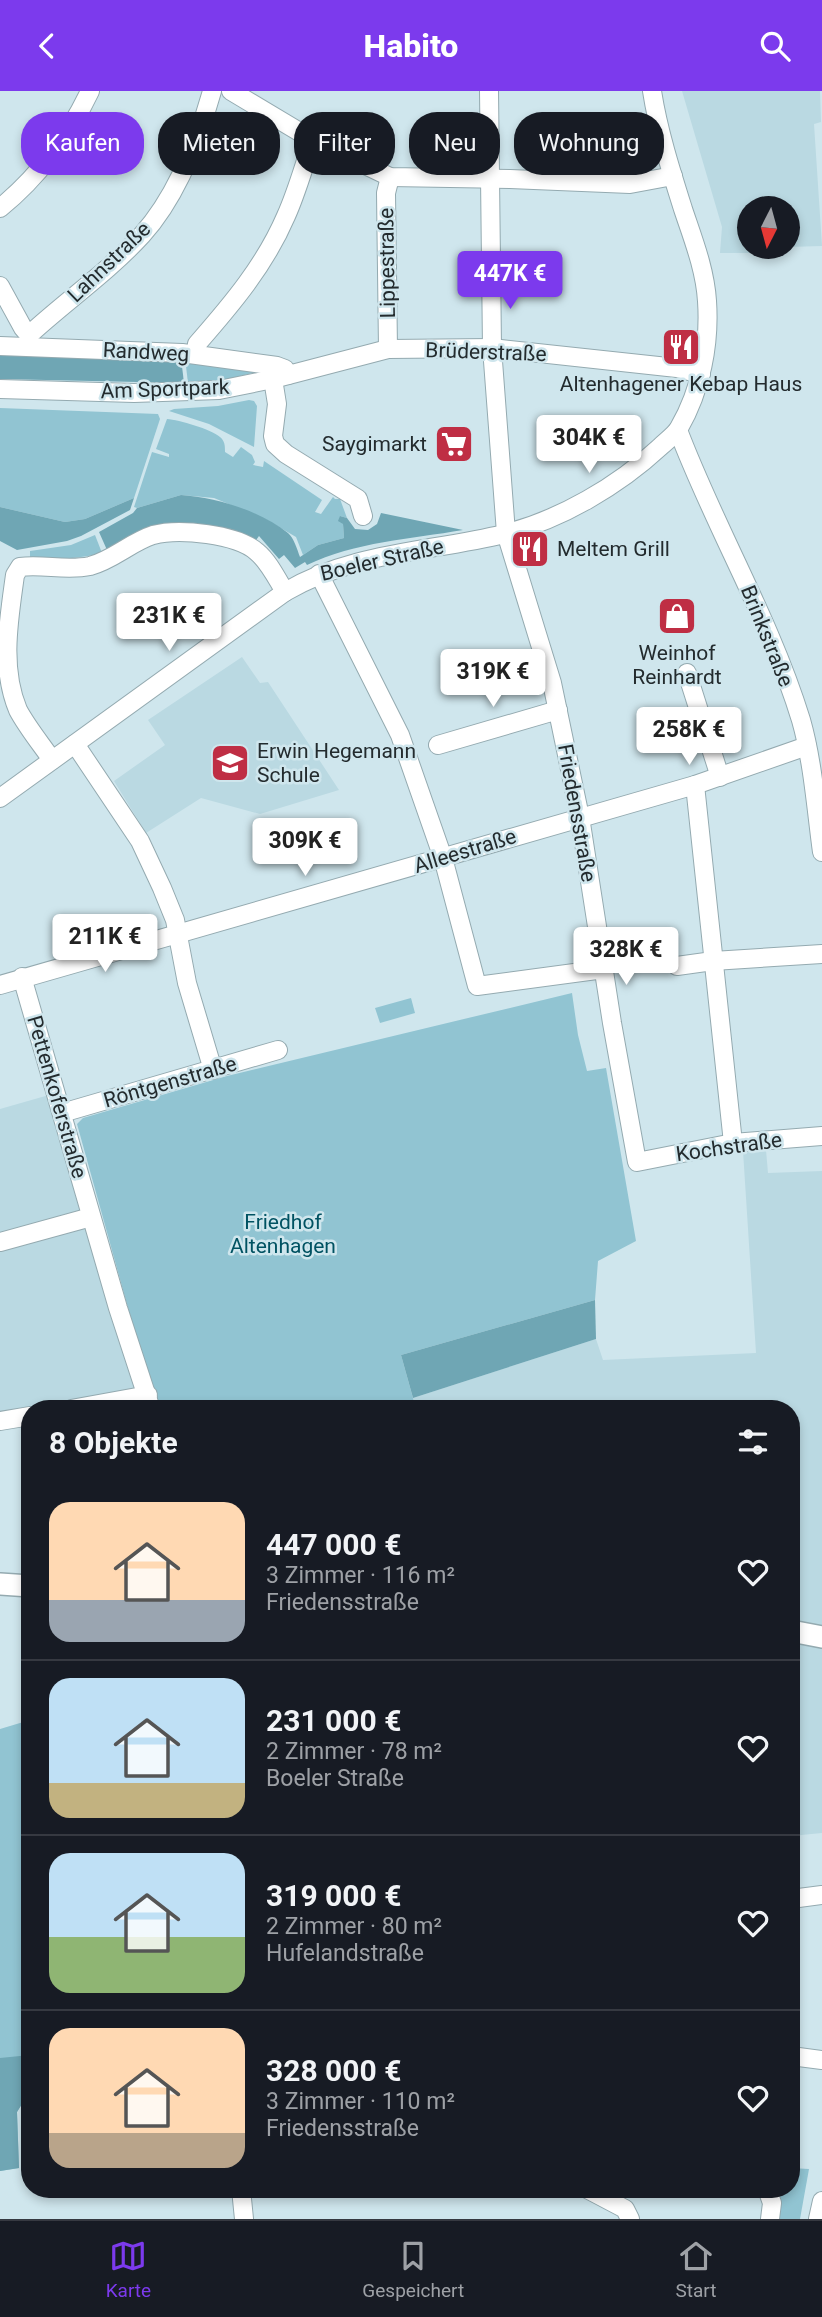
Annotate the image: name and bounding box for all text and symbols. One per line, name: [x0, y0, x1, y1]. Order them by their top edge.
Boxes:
icon: back: [28, 27, 66, 65]
text: Habito: [364, 27, 458, 65]
icon: search: [756, 27, 794, 65]
chip: Kaufen: [21, 112, 144, 175]
chip: Mieten: [158, 112, 280, 175]
chip: Filter: [294, 112, 395, 175]
chip: Neu: [409, 112, 500, 175]
chip: Wohnung: [514, 112, 664, 175]
north arrow: [737, 196, 800, 259]
map controls: [737, 196, 800, 259]
street label: Lippestraße: [374, 207, 400, 319]
street label: Lahnstraße: [63, 217, 155, 307]
pin: 447K €: [453, 251, 567, 311]
text: 447K €: [473, 260, 547, 287]
restaurant icon: Altenhagener Kebap Haus: [660, 326, 702, 368]
street label: Randweg: [102, 338, 190, 366]
street label: Brüderstraße: [425, 338, 547, 366]
place label: Altenhagener Kebap Haus: [560, 372, 802, 396]
street label: Am Sportpark: [100, 375, 230, 403]
pin: 304K €: [532, 415, 646, 475]
supermarket icon: Saygimarkt: [433, 423, 475, 465]
text: 304K €: [552, 424, 626, 451]
place label: Saygimarkt: [322, 432, 427, 456]
restaurant icon: Meltem Grill: [509, 528, 551, 570]
street label: Boeler Straße: [318, 534, 446, 586]
place label: Meltem Grill: [557, 537, 670, 561]
street label: Brinkstraße: [736, 582, 798, 690]
pin: 231K €: [112, 594, 226, 653]
shop icon: Weinhof Reinhardt: [656, 595, 698, 637]
text: 231K €: [132, 602, 206, 629]
place label: Weinhof Reinhardt: [632, 641, 722, 689]
pin: 319K €: [436, 649, 550, 709]
text: 319K €: [456, 658, 530, 685]
pin: 258K €: [632, 707, 746, 767]
text: 258K €: [652, 716, 726, 743]
place label: Erwin Hegemann Schule: [257, 739, 416, 787]
school or university icon: Erwin Hegemann Schule: [209, 742, 251, 784]
street label: Friedensstraße: [553, 742, 601, 884]
pin: 309K €: [248, 819, 362, 878]
street label: Alleestraße: [411, 824, 519, 878]
text: 309K €: [268, 827, 342, 854]
pin: 211K €: [48, 915, 162, 974]
text: 211K €: [68, 923, 142, 950]
pin: 328K €: [569, 927, 683, 987]
text: 328K €: [589, 936, 663, 963]
street label: Pettenkoferstraße: [22, 1013, 92, 1181]
street label: Röntgenstraße: [101, 1052, 239, 1112]
street label: Kochstraße: [674, 1128, 784, 1166]
park label: Friedhof Altenhagen: [230, 1210, 336, 1258]
icon: filters: [734, 1423, 772, 1461]
text: 8 Objekte: [49, 1425, 178, 1460]
text: 447 000 €: [266, 1527, 401, 1562]
icon: home: [105, 1530, 189, 1614]
icon: heart: [734, 1553, 772, 1591]
text: 3 Zimmer · 116 m²: [266, 1562, 455, 1589]
text: Friedensstraße: [266, 1589, 419, 1616]
text: 231 000 €: [266, 1703, 401, 1738]
icon: home: [105, 1706, 189, 1790]
icon: heart: [734, 1729, 772, 1767]
text: 2 Zimmer · 78 m²: [266, 1738, 442, 1765]
text: Boeler Straße: [266, 1765, 404, 1792]
text: 319 000 €: [266, 1878, 401, 1913]
icon: home: [105, 1881, 189, 1965]
icon: heart: [734, 1904, 772, 1942]
text: 2 Zimmer · 80 m²: [266, 1913, 442, 1940]
text: Hufelandstraße: [266, 1940, 424, 1967]
text: 328 000 €: [266, 2053, 401, 2088]
icon: home: [105, 2056, 189, 2140]
icon: heart: [734, 2079, 772, 2117]
text: 3 Zimmer · 110 m²: [266, 2088, 455, 2115]
text: Friedensstraße: [266, 2115, 419, 2142]
tab: Karte: [106, 2237, 151, 2302]
tab: Gespeichert: [362, 2237, 464, 2302]
tab: Start: [675, 2237, 716, 2302]

